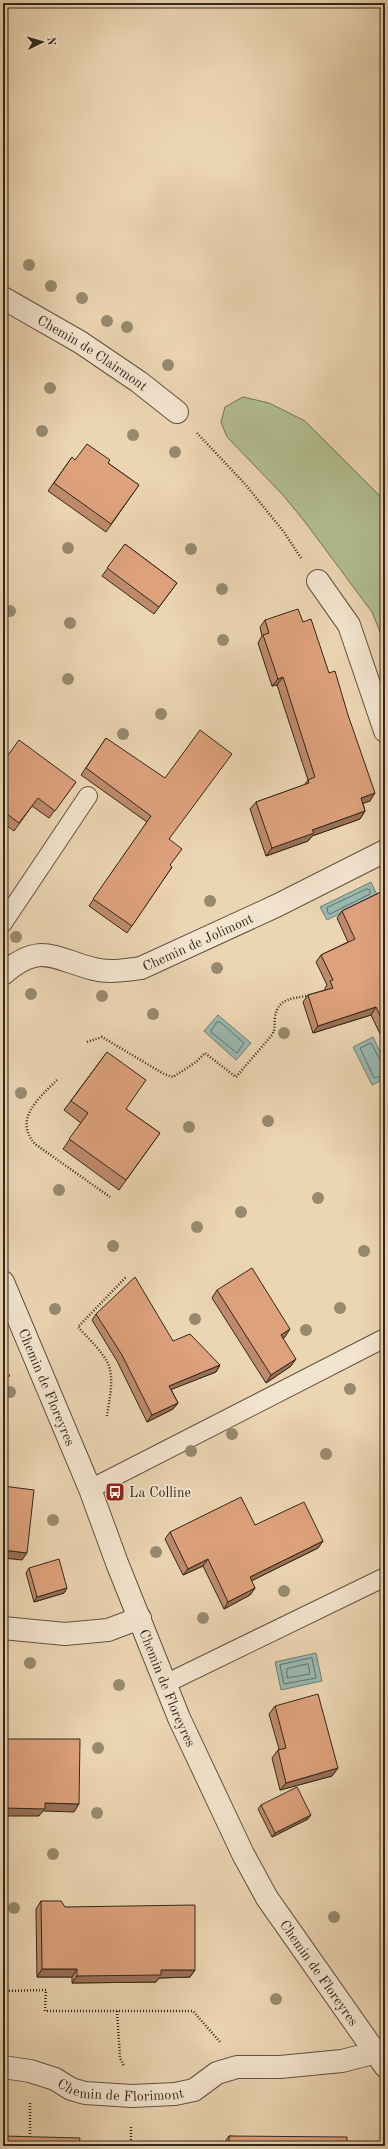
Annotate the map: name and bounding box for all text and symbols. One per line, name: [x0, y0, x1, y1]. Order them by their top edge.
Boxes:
north arrow: [22, 22, 62, 62]
text: N: [45, 37, 56, 47]
street label: Chemin de Clairmont: [35, 313, 150, 394]
street label: Chemin de Jolimont: [141, 911, 256, 974]
street label: Chemin de Floreyres: [15, 1327, 77, 1448]
bus stop icon: La Colline: [104, 1481, 126, 1503]
place label: La Colline: [129, 1486, 191, 1500]
street label: Chemin de Floreyres: [136, 1627, 197, 1749]
street label: Chemin de Floreyres: [277, 1918, 361, 2029]
street label: Chemin de Florimont: [55, 2076, 185, 2104]

